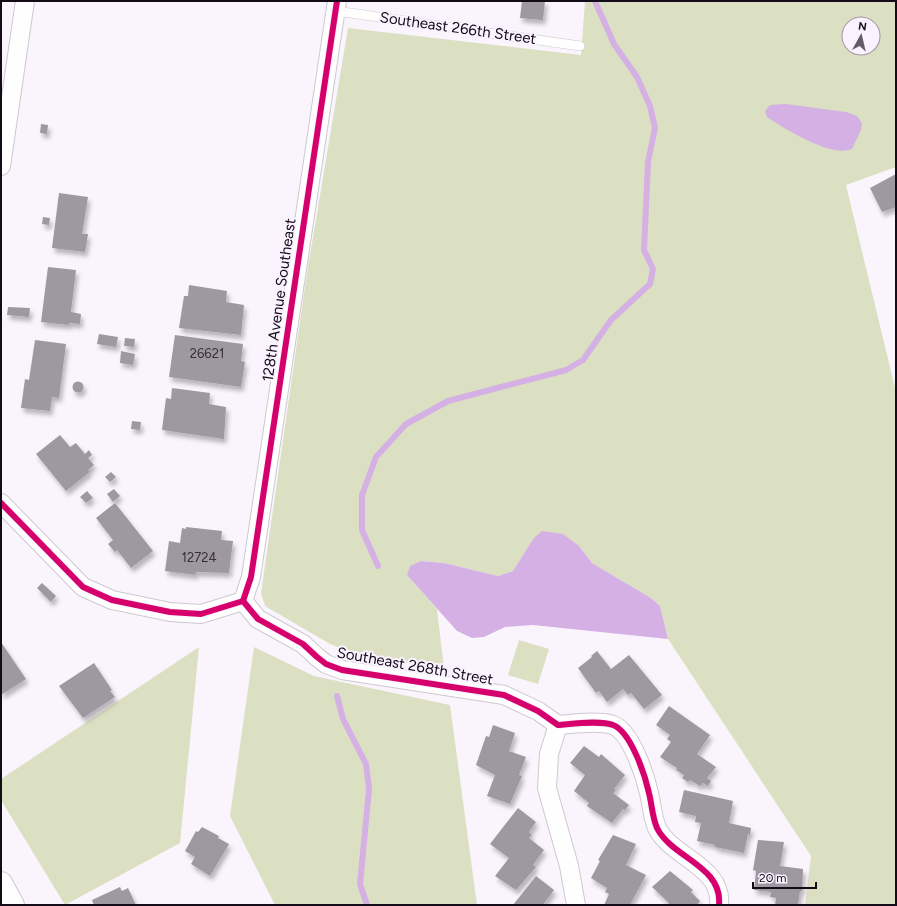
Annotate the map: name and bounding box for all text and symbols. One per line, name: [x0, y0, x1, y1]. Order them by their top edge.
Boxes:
street label: Southeast 266th Street: [379, 8, 538, 48]
north arrow: [841, 16, 881, 56]
text: N: [857, 20, 867, 34]
street label: 128th Avenue Southeast: [259, 217, 299, 383]
house number: 26621: [190, 346, 224, 361]
house number: 12724: [182, 550, 216, 565]
street label: Southeast 268th Street: [335, 643, 495, 689]
scale bar: [753, 864, 816, 890]
text: 20 m: [759, 871, 787, 885]

